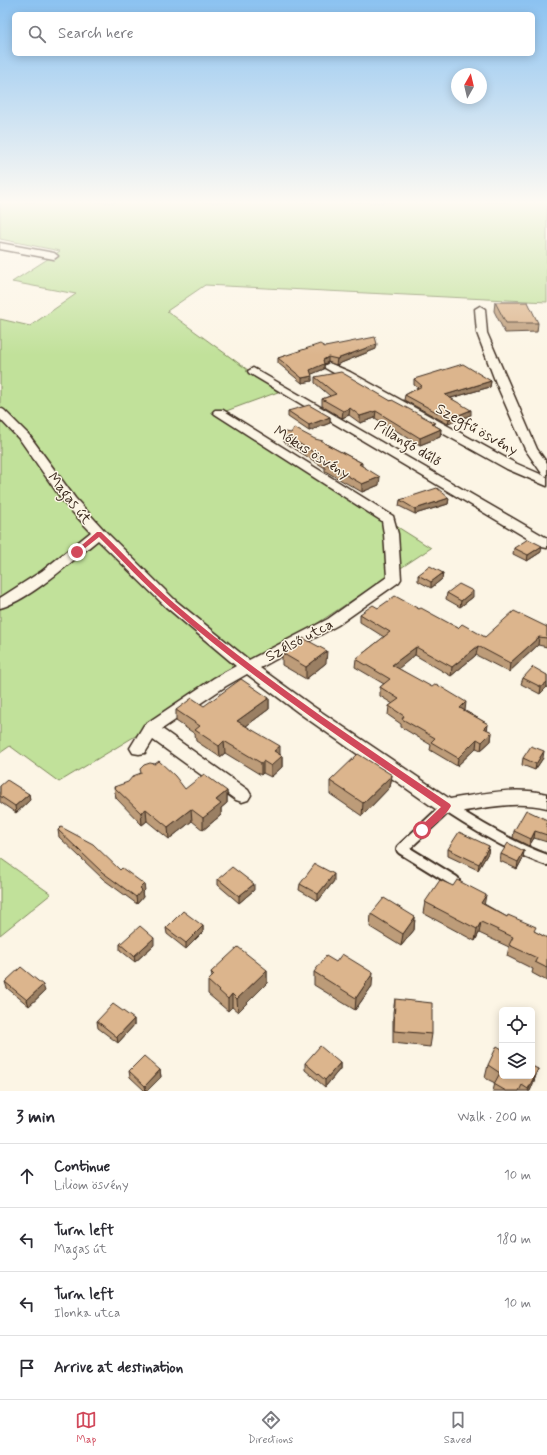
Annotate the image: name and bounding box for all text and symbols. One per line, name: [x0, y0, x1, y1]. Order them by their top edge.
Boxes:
search box: [12, 12, 535, 56]
icon: search: [26, 23, 48, 45]
text: Search here: [58, 24, 134, 44]
north arrow: [451, 68, 487, 104]
street label: Szegfű ösvény: [431, 399, 521, 462]
street label: Pillangó dűlő: [370, 416, 445, 472]
street label: Mókus ösvény: [270, 421, 354, 484]
street label: Magas út: [42, 469, 96, 529]
route end: [68, 543, 86, 561]
street label: Szélső utca: [262, 615, 337, 667]
route start: [413, 821, 431, 839]
map controls: [499, 1007, 535, 1079]
button: locate: [499, 1007, 535, 1043]
button: layers: [499, 1043, 535, 1079]
text: 3 min: [16, 1106, 55, 1128]
text: Walk · 200 m: [457, 1109, 531, 1126]
text: Continue: [54, 1157, 110, 1177]
icon: ahead: [16, 1165, 38, 1187]
text: 10 m: [504, 1167, 531, 1184]
text: Liliom ösvény: [54, 1177, 129, 1194]
text: Turn left: [54, 1221, 114, 1241]
icon: left: [16, 1229, 38, 1251]
text: 180 m: [496, 1231, 531, 1248]
text: Magas út: [54, 1241, 107, 1258]
text: Turn left: [54, 1285, 114, 1305]
icon: left: [16, 1293, 38, 1315]
text: 10 m: [504, 1295, 531, 1312]
text: Ilonka utca: [54, 1305, 120, 1322]
icon: arrive: [16, 1357, 38, 1379]
text: Arrive at destination: [54, 1358, 183, 1378]
tab: Map: [75, 1409, 97, 1447]
tab: Directions: [248, 1409, 293, 1447]
tab: Saved: [444, 1409, 472, 1447]

